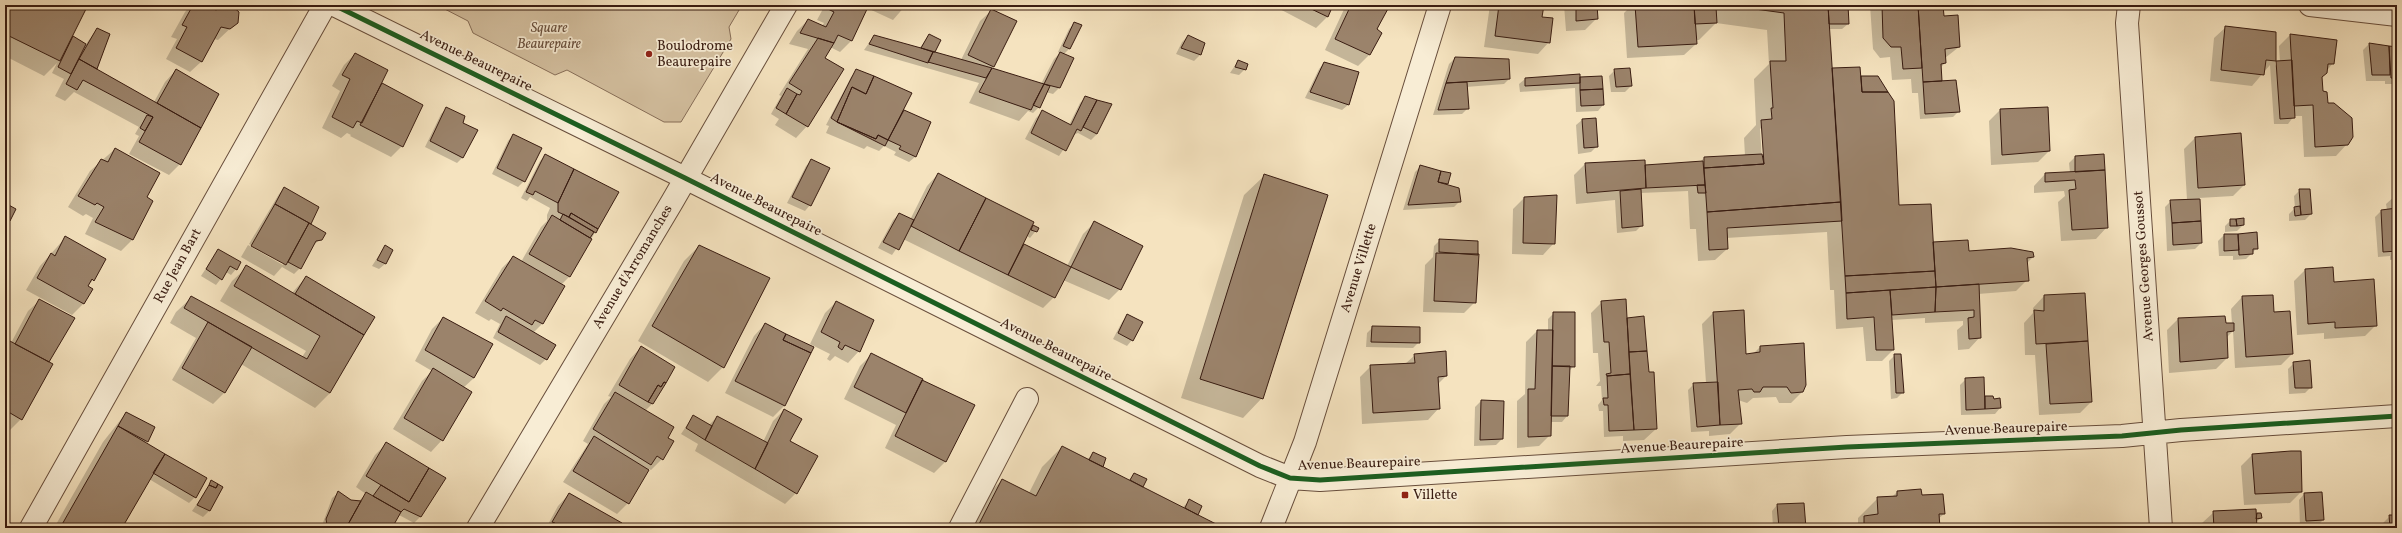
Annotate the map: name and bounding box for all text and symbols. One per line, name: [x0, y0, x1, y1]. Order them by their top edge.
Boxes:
park label: Square Beaurepaire: [517, 19, 581, 54]
street label: Avenue Beaurepaire: [417, 25, 536, 97]
place label: Boulodrome Beaurepaire: [657, 37, 733, 72]
marker: Boulodrome Beaurepaire: [644, 49, 654, 59]
street label: Avenue Beaurepaire: [707, 169, 825, 242]
street label: Avenue Georges Goussot: [2129, 190, 2159, 342]
street label: Avenue d'Arromanches: [588, 201, 678, 333]
street label: Avenue Villette: [1336, 221, 1382, 315]
street label: Rue Jean Bart: [150, 225, 206, 307]
street label: Avenue Beaurepaire: [997, 314, 1115, 387]
street label: Avenue Beaurepaire: [1944, 417, 2068, 441]
street label: Avenue Beaurepaire: [1620, 433, 1744, 459]
street label: Avenue Beaurepaire: [1297, 452, 1421, 476]
place label: Villette: [1413, 486, 1458, 505]
marker: Villette: [1400, 490, 1410, 500]

